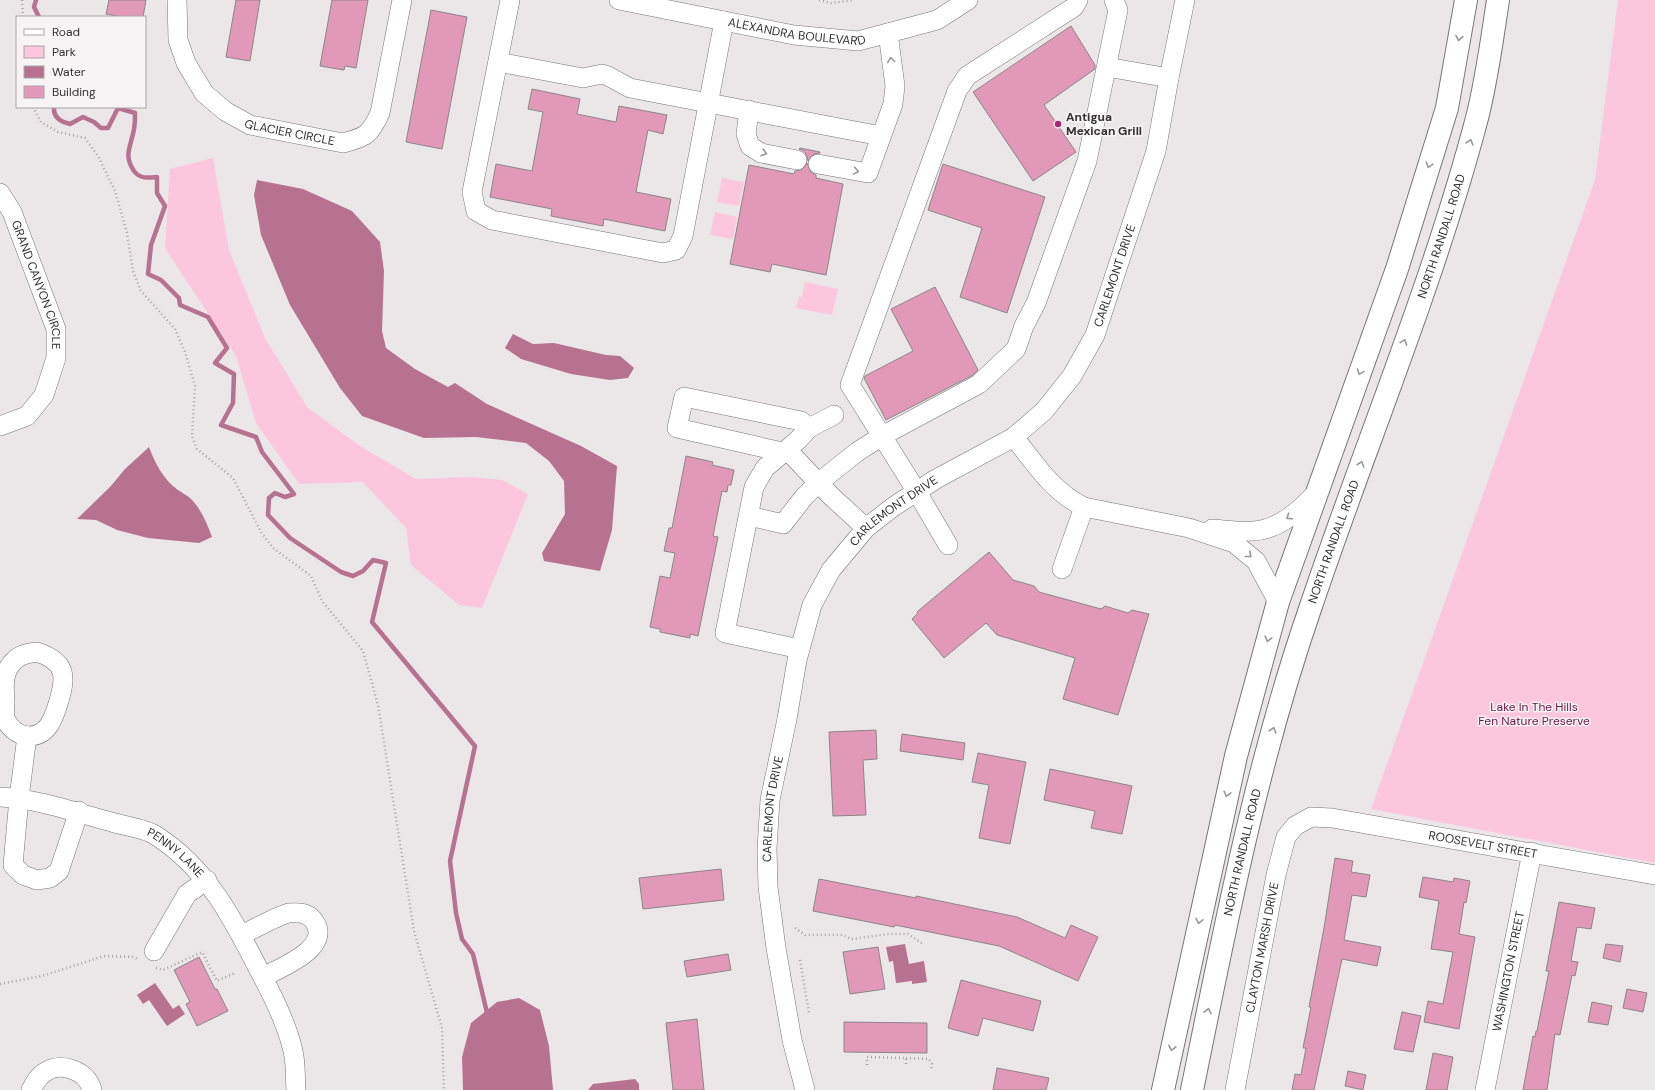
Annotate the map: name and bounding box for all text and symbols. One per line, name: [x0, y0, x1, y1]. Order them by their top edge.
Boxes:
street label: ALEXANDRA BOULEVARD: [727, 14, 868, 49]
legend: [16, 16, 146, 108]
text: Road: [52, 24, 80, 40]
one-way arrow: [1455, 35, 1464, 41]
text: Park: [52, 44, 76, 60]
one-way arrow: [887, 57, 896, 63]
text: Water: [52, 64, 86, 80]
text: Building: [52, 84, 96, 100]
place label: Antigua Mexican Grill: [1066, 109, 1142, 139]
street label: GLACIER CIRCLE: [241, 115, 336, 149]
marker: Antigua Mexican Grill: [1053, 119, 1063, 129]
one-way arrow: [1465, 139, 1474, 146]
one-way arrow: [761, 148, 768, 157]
one-way arrow: [1425, 161, 1434, 168]
one-way arrow: [853, 167, 859, 175]
street label: NORTH RANDALL ROAD: [1414, 172, 1469, 300]
street label: GRAND CANYON CIRCLE: [8, 218, 64, 350]
street label: CARLEMONT DRIVE: [1090, 222, 1139, 329]
one-way arrow: [1400, 339, 1408, 346]
one-way arrow: [1356, 368, 1365, 375]
one-way arrow: [1356, 461, 1364, 468]
street label: CARLEMONT DRIVE: [846, 472, 941, 550]
street label: NORTH RANDALL ROAD: [1304, 478, 1363, 605]
one-way arrow: [1286, 512, 1293, 520]
one-way arrow: [1245, 551, 1252, 558]
one-way arrow: [1264, 635, 1273, 642]
park label: Lake In The Hills Fen Nature Preserve: [1478, 699, 1590, 729]
one-way arrow: [1268, 727, 1277, 734]
street label: CARLEMONT DRIVE: [759, 754, 787, 862]
street label: NORTH RANDALL ROAD: [1220, 787, 1265, 917]
one-way arrow: [1223, 790, 1232, 797]
street label: PENNY LANE: [145, 824, 208, 881]
street label: ROOSEVELT STREET: [1427, 827, 1539, 862]
street label: CLAYTON MARSH DRIVE: [1242, 881, 1282, 1014]
street label: WASHINGTON STREET: [1489, 910, 1528, 1033]
one-way arrow: [1196, 918, 1204, 924]
one-way arrow: [1204, 1008, 1212, 1014]
one-way arrow: [1168, 1045, 1176, 1051]

